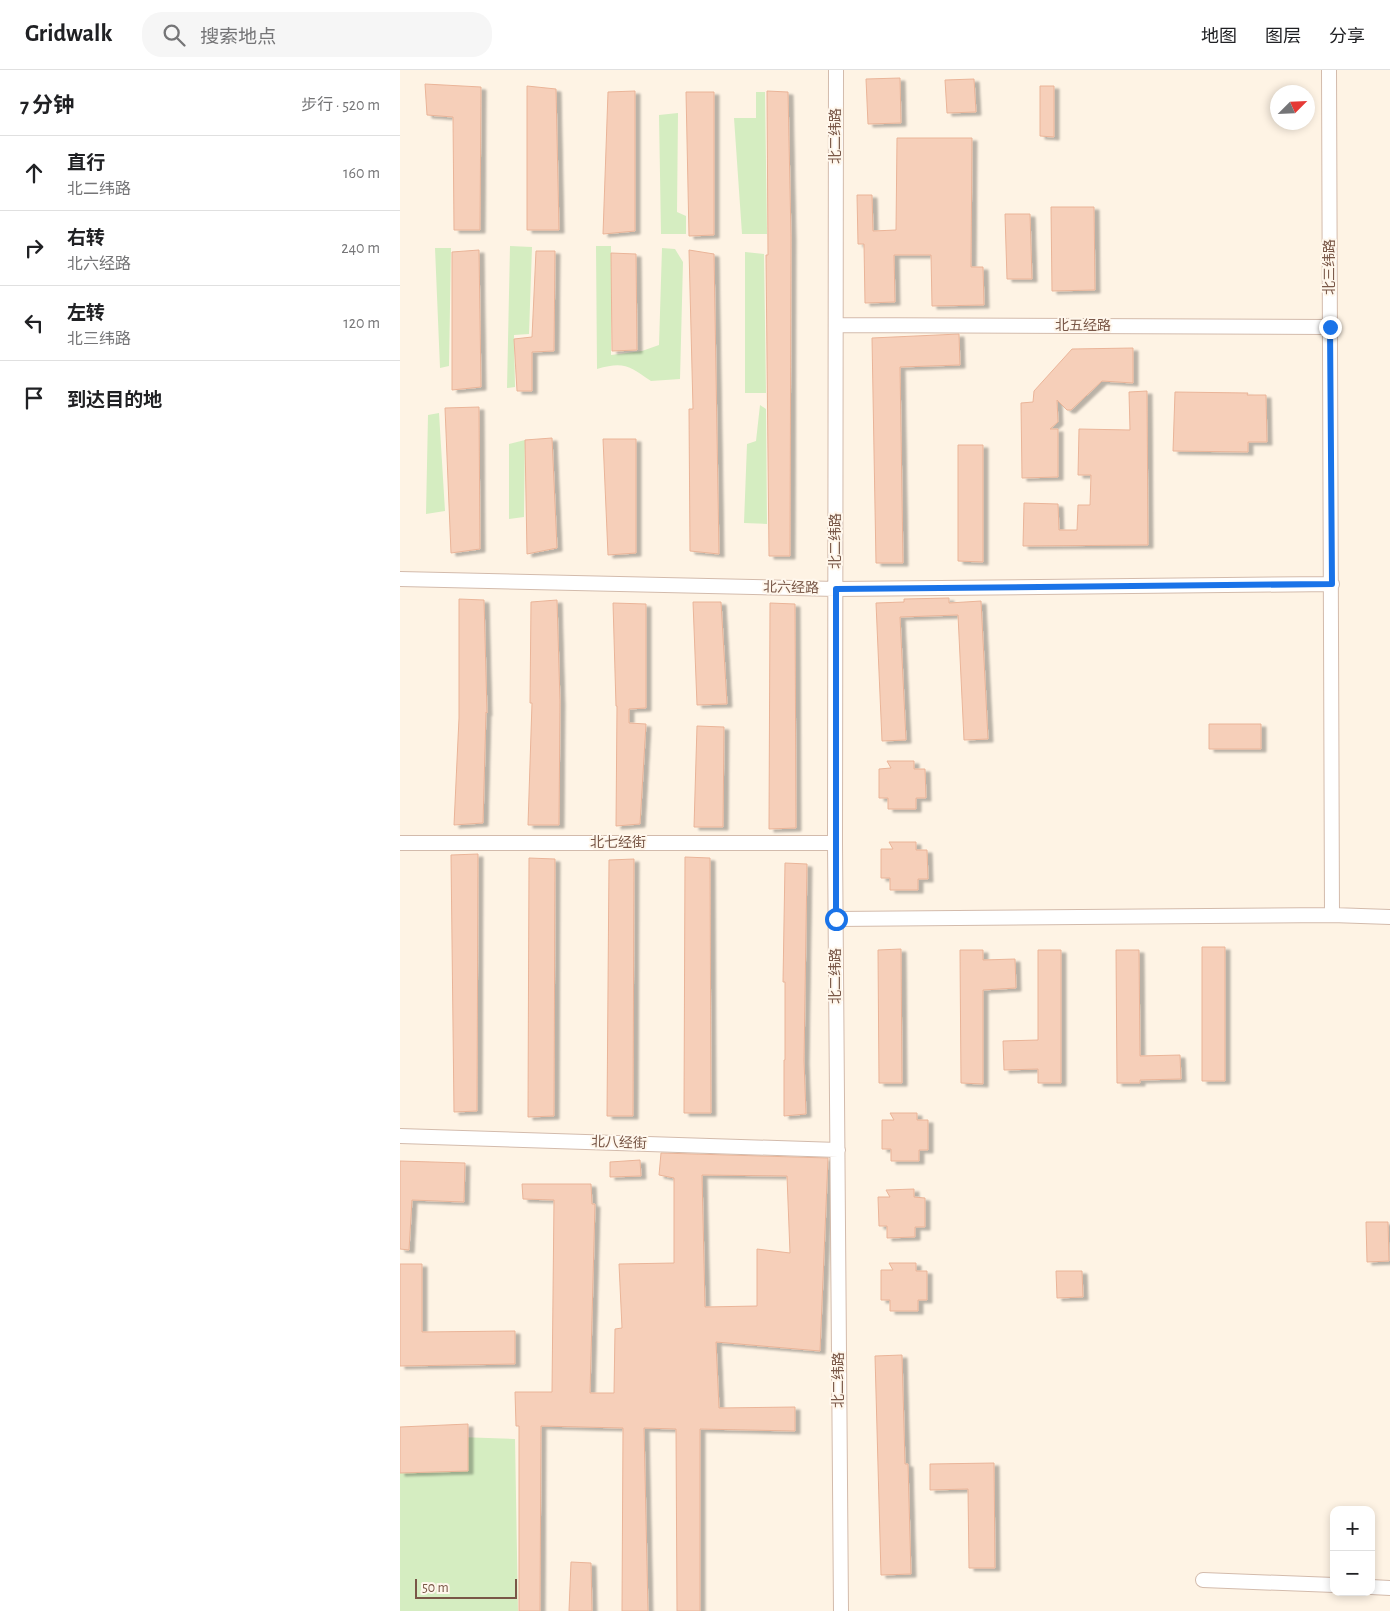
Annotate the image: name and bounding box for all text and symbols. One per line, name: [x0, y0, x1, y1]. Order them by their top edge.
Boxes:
search box: [142, 12, 492, 57]
icon: search: [160, 21, 188, 49]
text: Gridwalk: [25, 22, 112, 46]
text: 搜索地点: [200, 28, 276, 47]
text: 地图: [1201, 28, 1237, 46]
text: 图层: [1265, 28, 1301, 46]
text: 分享: [1329, 28, 1365, 46]
north arrow: [1270, 85, 1315, 130]
text: 7 分钟: [20, 95, 74, 116]
text: 步行 · 520 m: [301, 97, 380, 113]
street label: 北二纬路: [827, 108, 843, 164]
text: 直行: [67, 154, 105, 173]
icon: ahead: [20, 159, 48, 187]
text: 160 m: [343, 165, 380, 181]
text: 北二纬路: [67, 181, 131, 197]
text: 右转: [67, 229, 105, 248]
icon: right: [20, 234, 48, 262]
street label: 北三纬路: [1321, 239, 1337, 295]
text: 240 m: [341, 240, 380, 256]
text: 北六经路: [67, 256, 131, 272]
text: 左转: [67, 304, 105, 323]
icon: left: [20, 309, 48, 337]
text: 120 m: [343, 315, 380, 331]
route end: [1319, 316, 1342, 339]
street label: 北五经路: [1055, 317, 1111, 333]
text: 北三纬路: [67, 331, 131, 347]
icon: arrive: [20, 384, 48, 412]
text: 到达目的地: [67, 391, 162, 410]
street label: 北二纬路: [827, 513, 843, 569]
street label: 北六经路: [763, 579, 819, 595]
street label: 北七经街: [590, 834, 646, 850]
route start: [825, 908, 848, 931]
street label: 北二纬路: [827, 948, 843, 1004]
street label: 北八经街: [591, 1133, 647, 1151]
street label: 北二纬路: [830, 1352, 846, 1408]
map controls: [1330, 1506, 1375, 1596]
button: +: [1330, 1506, 1375, 1551]
button: −: [1330, 1551, 1375, 1596]
scale bar: [415, 1576, 518, 1599]
text: 50 m: [422, 1581, 449, 1595]

